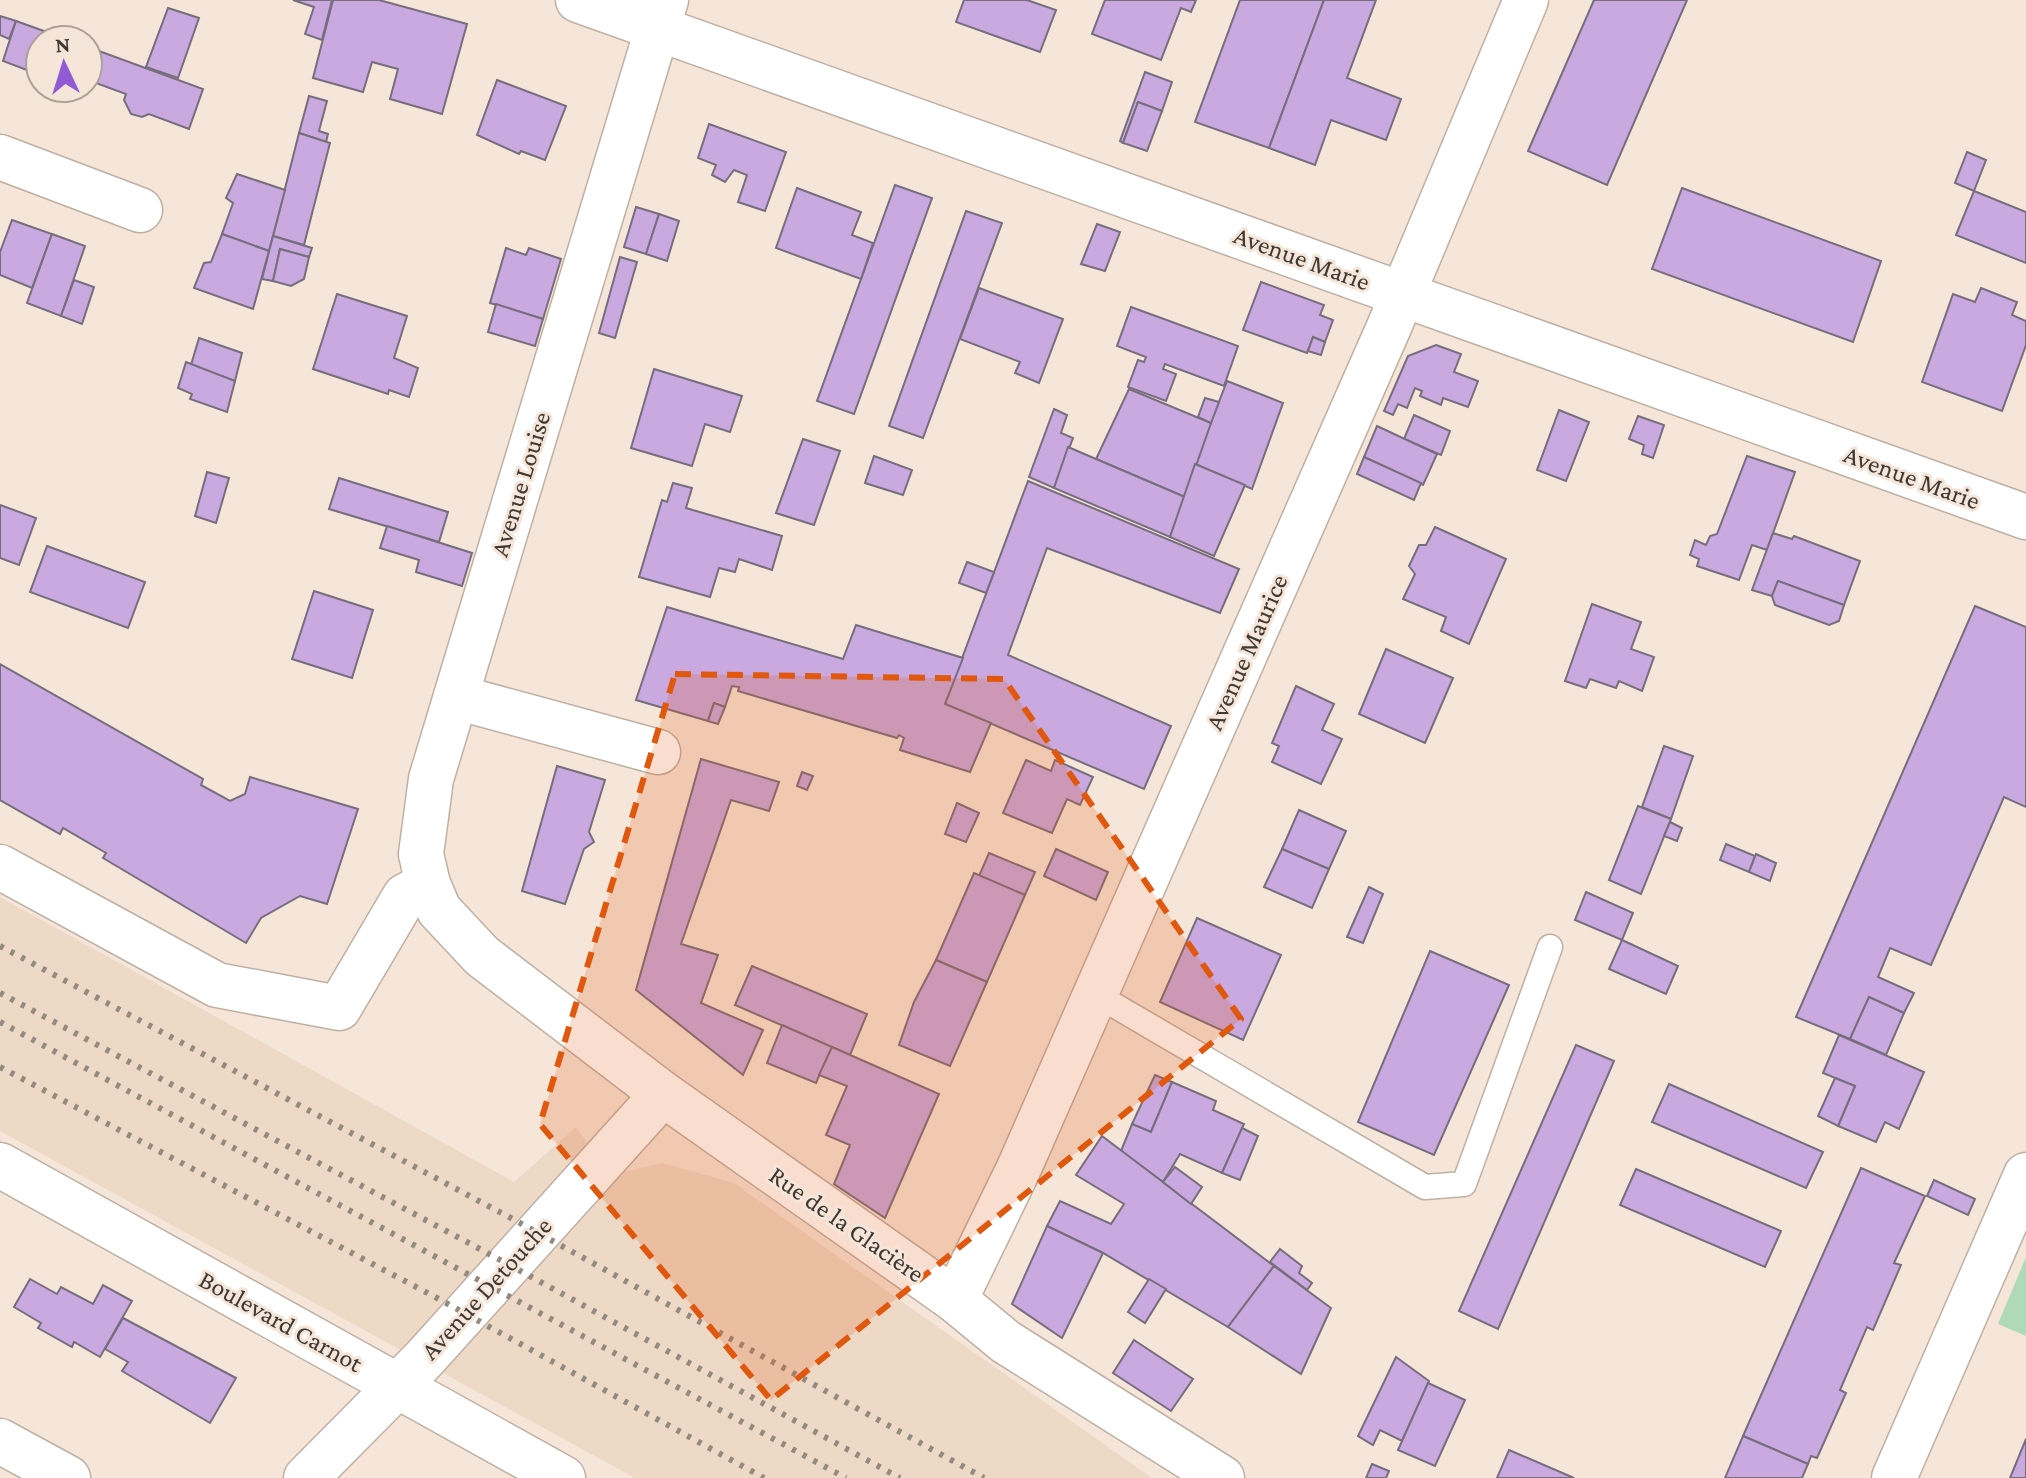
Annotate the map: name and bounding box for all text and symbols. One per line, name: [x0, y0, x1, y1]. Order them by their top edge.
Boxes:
north arrow: [24, 24, 104, 104]
text: N: [54, 32, 71, 58]
street label: Avenue Marie: [1230, 220, 1374, 296]
street label: Avenue Louise: [485, 408, 556, 560]
street label: Avenue Marie: [1840, 439, 1984, 515]
street label: Avenue Maurice: [1199, 570, 1294, 734]
street label: Rue de la Glacière: [764, 1160, 930, 1289]
street label: Avenue Detouche: [415, 1211, 558, 1365]
street label: Boulevard Carnot: [194, 1265, 368, 1378]

